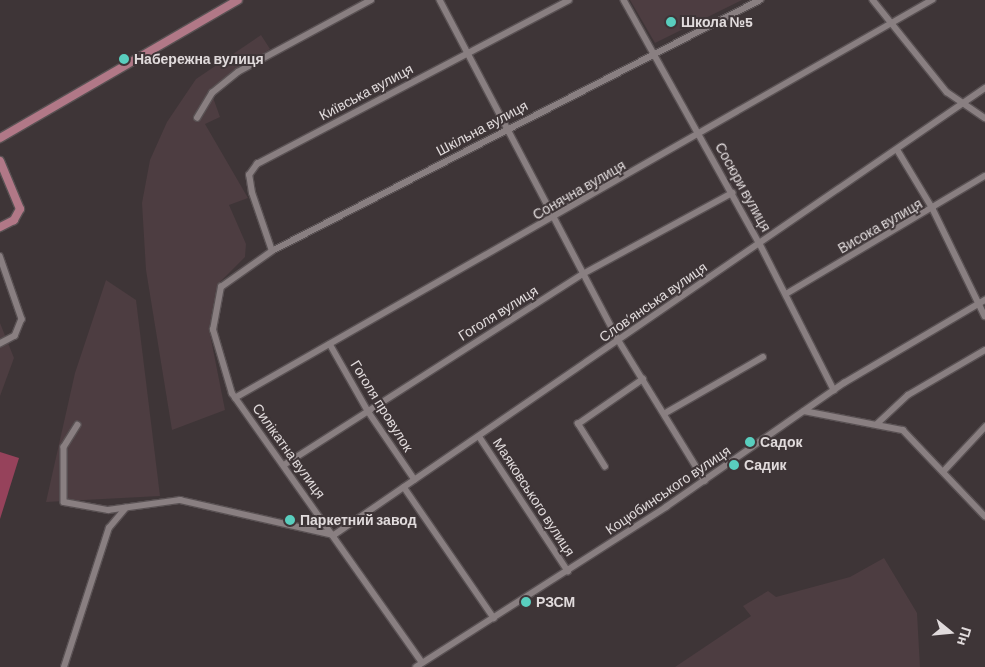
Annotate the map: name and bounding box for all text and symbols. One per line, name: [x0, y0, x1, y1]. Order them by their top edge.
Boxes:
place label: Школа №5: [681, 14, 753, 30]
marker: Школа №5: [665, 16, 677, 28]
place label: Набережна вулиця: [134, 51, 264, 67]
marker: Набережна вулиця: [118, 53, 130, 65]
street label: Київська вулиця: [316, 60, 416, 124]
street label: Шкільна вулиця: [433, 97, 531, 159]
street label: Сосюри вулиця: [712, 140, 774, 234]
street label: Сонячна вулиця: [530, 157, 628, 223]
street label: Висока вулиця: [835, 195, 925, 257]
street label: Слов’янська вулиця: [596, 259, 710, 345]
street label: Гоголя вулиця: [455, 282, 541, 344]
street label: Гоголя провулок: [347, 357, 417, 455]
street label: Силікатна вулиця: [249, 400, 329, 502]
place label: Садок: [760, 434, 803, 450]
street label: Маяковського вулиця: [489, 435, 579, 559]
marker: Садок: [744, 436, 756, 448]
street label: Коцюбинського вулиця: [602, 442, 734, 538]
place label: Садик: [744, 457, 787, 473]
marker: Садик: [728, 459, 740, 471]
place label: Паркетний завод: [300, 512, 417, 528]
marker: Паркетний завод: [284, 514, 296, 526]
place label: РЗСМ: [536, 594, 575, 610]
marker: РЗСМ: [520, 596, 532, 608]
north arrow: [925, 607, 975, 657]
text: Пн: [954, 625, 976, 648]

